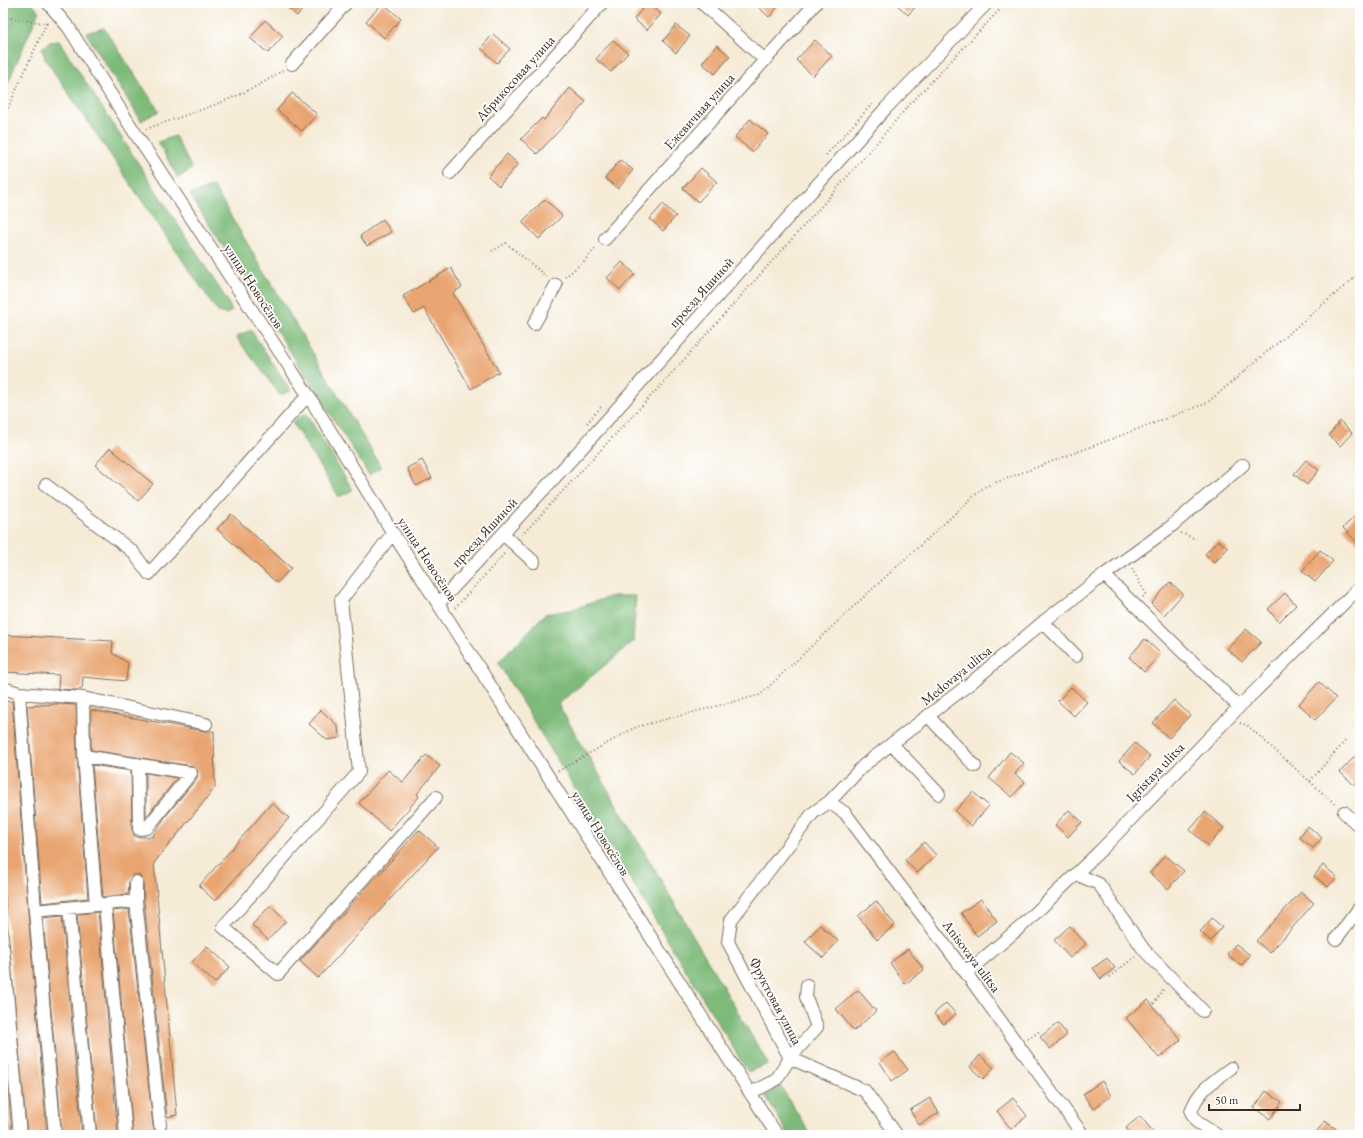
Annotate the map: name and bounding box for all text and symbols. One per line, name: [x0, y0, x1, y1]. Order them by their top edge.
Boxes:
street label: Абрикосовая улица: [471, 31, 559, 125]
street label: Ежевичная улица: [660, 69, 738, 153]
street label: улица Новосёлов: [220, 240, 288, 332]
street label: проезд Яшиной: [664, 252, 738, 331]
street label: проезд Яшиной: [447, 493, 521, 571]
street label: улица Новосёлов: [394, 513, 462, 605]
street label: Medovaya ulitsa: [917, 641, 995, 709]
street label: Igristaya ulitsa: [1122, 738, 1188, 806]
street label: улица Новосёлов: [568, 787, 634, 879]
street label: Anisovaya ulitsa: [938, 915, 1005, 996]
street label: Фруктовая улица: [745, 954, 807, 1048]
scale bar: [1209, 1086, 1300, 1112]
text: 50 m: [1215, 1092, 1239, 1108]

